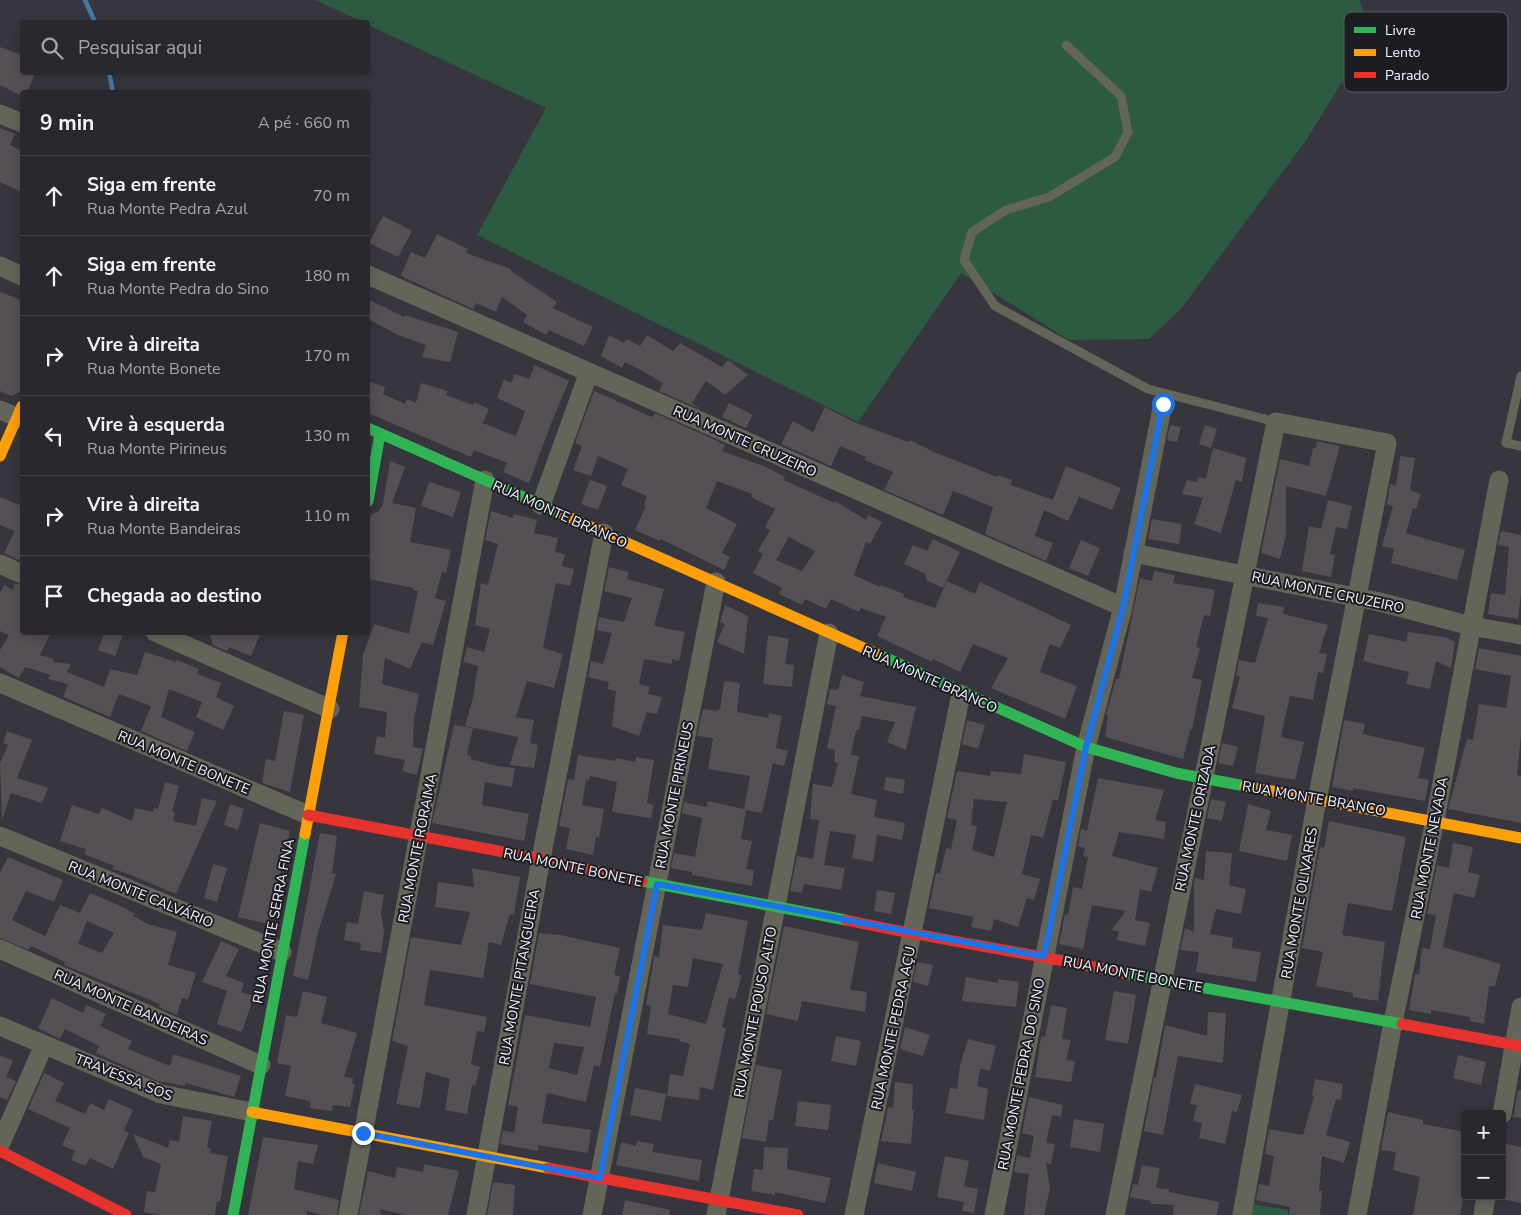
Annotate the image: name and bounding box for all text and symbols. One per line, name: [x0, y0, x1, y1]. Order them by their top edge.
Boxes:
legend: [1344, 12, 1508, 92]
search box: [20, 20, 370, 75]
text: Livre: [1385, 21, 1415, 40]
icon: search: [38, 34, 66, 62]
text: Pesquisar aqui: [78, 35, 202, 61]
text: Lento: [1385, 43, 1421, 62]
text: Parado: [1385, 66, 1429, 85]
text: 9 min: [40, 109, 94, 137]
text: A pé · 660 m: [258, 112, 350, 134]
text: Siga em frente: [87, 172, 216, 198]
icon: ahead: [40, 182, 68, 210]
text: 70 m: [313, 185, 350, 207]
text: Rua Monte Pedra Azul: [87, 198, 248, 220]
text: Siga em frente: [87, 252, 216, 278]
icon: ahead: [40, 262, 68, 290]
text: 180 m: [303, 265, 350, 287]
text: Rua Monte Pedra do Sino: [87, 278, 269, 300]
text: Vire à direita: [87, 332, 200, 358]
icon: right: [40, 342, 68, 370]
text: 170 m: [303, 345, 350, 367]
text: Rua Monte Bonete: [87, 358, 220, 380]
route start: [1152, 393, 1175, 416]
street label: RUA MONTE CRUZEIRO: [670, 401, 820, 482]
text: Vire à esquerda: [87, 412, 225, 438]
icon: left: [40, 422, 68, 450]
text: 130 m: [303, 425, 350, 447]
text: Rua Monte Pirineus: [87, 438, 227, 460]
street label: RUA MONTE BRANCO: [489, 476, 630, 553]
text: Vire à direita: [87, 492, 200, 518]
icon: right: [40, 502, 68, 530]
text: 110 m: [303, 505, 350, 527]
text: Rua Monte Bandeiras: [87, 518, 241, 540]
street label: RUA MONTE CRUZEIRO: [1250, 567, 1406, 618]
icon: arrive: [40, 582, 68, 610]
text: Chegada ao destino: [87, 583, 262, 609]
street label: RUA MONTE BRANCO: [859, 641, 1000, 718]
street label: RUA MONTE PIRINEUS: [651, 720, 698, 870]
street label: RUA MONTE BONETE: [115, 726, 253, 799]
street label: RUA MONTE ORIZADA: [1171, 743, 1220, 893]
street label: RUA MONTE RORAIMA: [394, 772, 441, 924]
street label: RUA MONTE NEVADA: [1406, 775, 1453, 921]
street label: RUA MONTE BRANCO: [1241, 776, 1387, 820]
street label: RUA MONTE OLIVARES: [1277, 825, 1322, 980]
street label: RUA MONTE SERRA FINA: [248, 837, 299, 1005]
street label: RUA MONTE BONETE: [502, 843, 644, 892]
street label: RUA MONTE CALVÁRIO: [65, 857, 216, 932]
street label: RUA MONTE PITANGUEIRA: [495, 888, 544, 1067]
street label: RUA MONTE POUSO ALTO: [730, 925, 781, 1099]
street label: RUA MONTE PEDRA AÇU: [867, 945, 920, 1112]
street label: RUA MONTE BONETE: [1062, 952, 1204, 997]
street label: RUA MONTE BANDEIRAS: [51, 965, 211, 1050]
street label: RUA MONTE PEDRA DO SINO: [994, 977, 1049, 1172]
street label: TRAVESSA SOS: [72, 1049, 176, 1106]
map controls: [1461, 1110, 1506, 1200]
button: +: [1461, 1110, 1506, 1155]
route end: [352, 1122, 375, 1145]
button: −: [1461, 1155, 1506, 1200]

